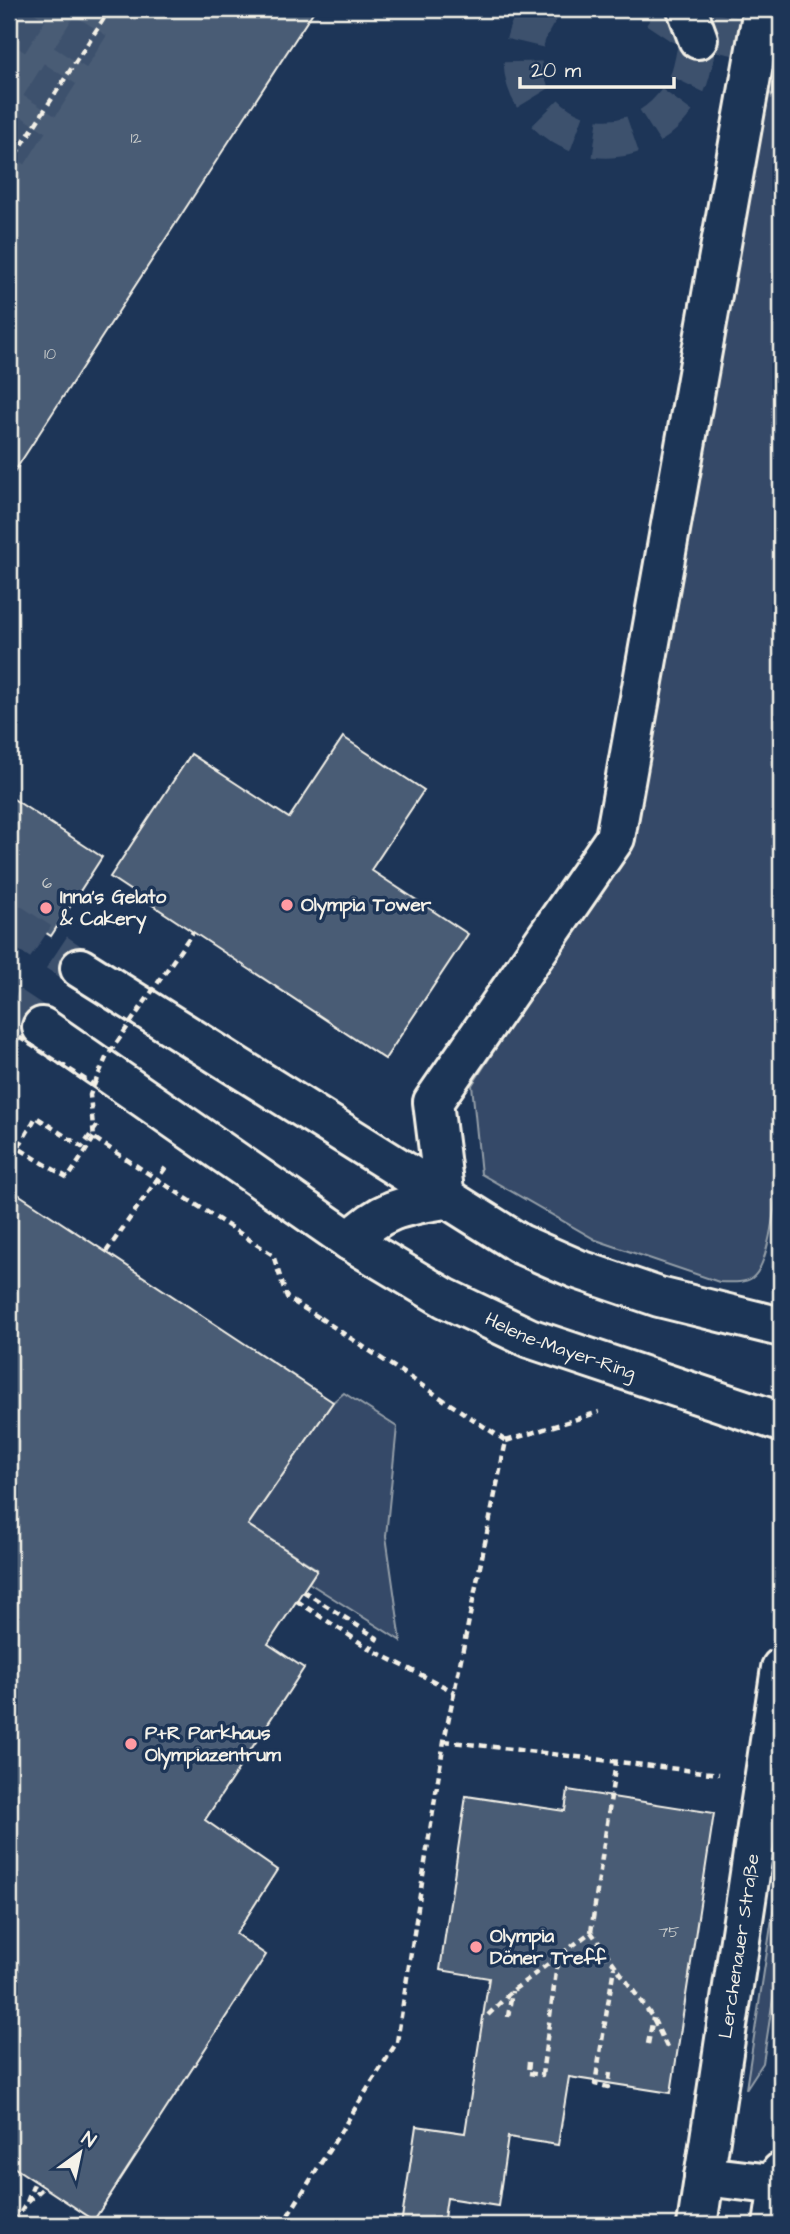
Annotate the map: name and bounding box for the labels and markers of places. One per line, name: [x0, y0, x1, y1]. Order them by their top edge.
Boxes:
place label: Inna's Gelato & Cakery: [59, 884, 167, 934]
place label: Olympia Tower: [301, 892, 432, 920]
marker: Olympia Tower: [279, 897, 295, 913]
marker: Inna's Gelato & Cakery: [38, 900, 54, 916]
place label: P+R Parkhaus Olympiazentrum: [145, 1720, 282, 1770]
marker: P+R Parkhaus Olympiazentrum: [123, 1736, 139, 1752]
place label: Olympia Döner Treff: [490, 1923, 607, 1972]
marker: Olympia Döner Treff: [468, 1939, 484, 1955]

